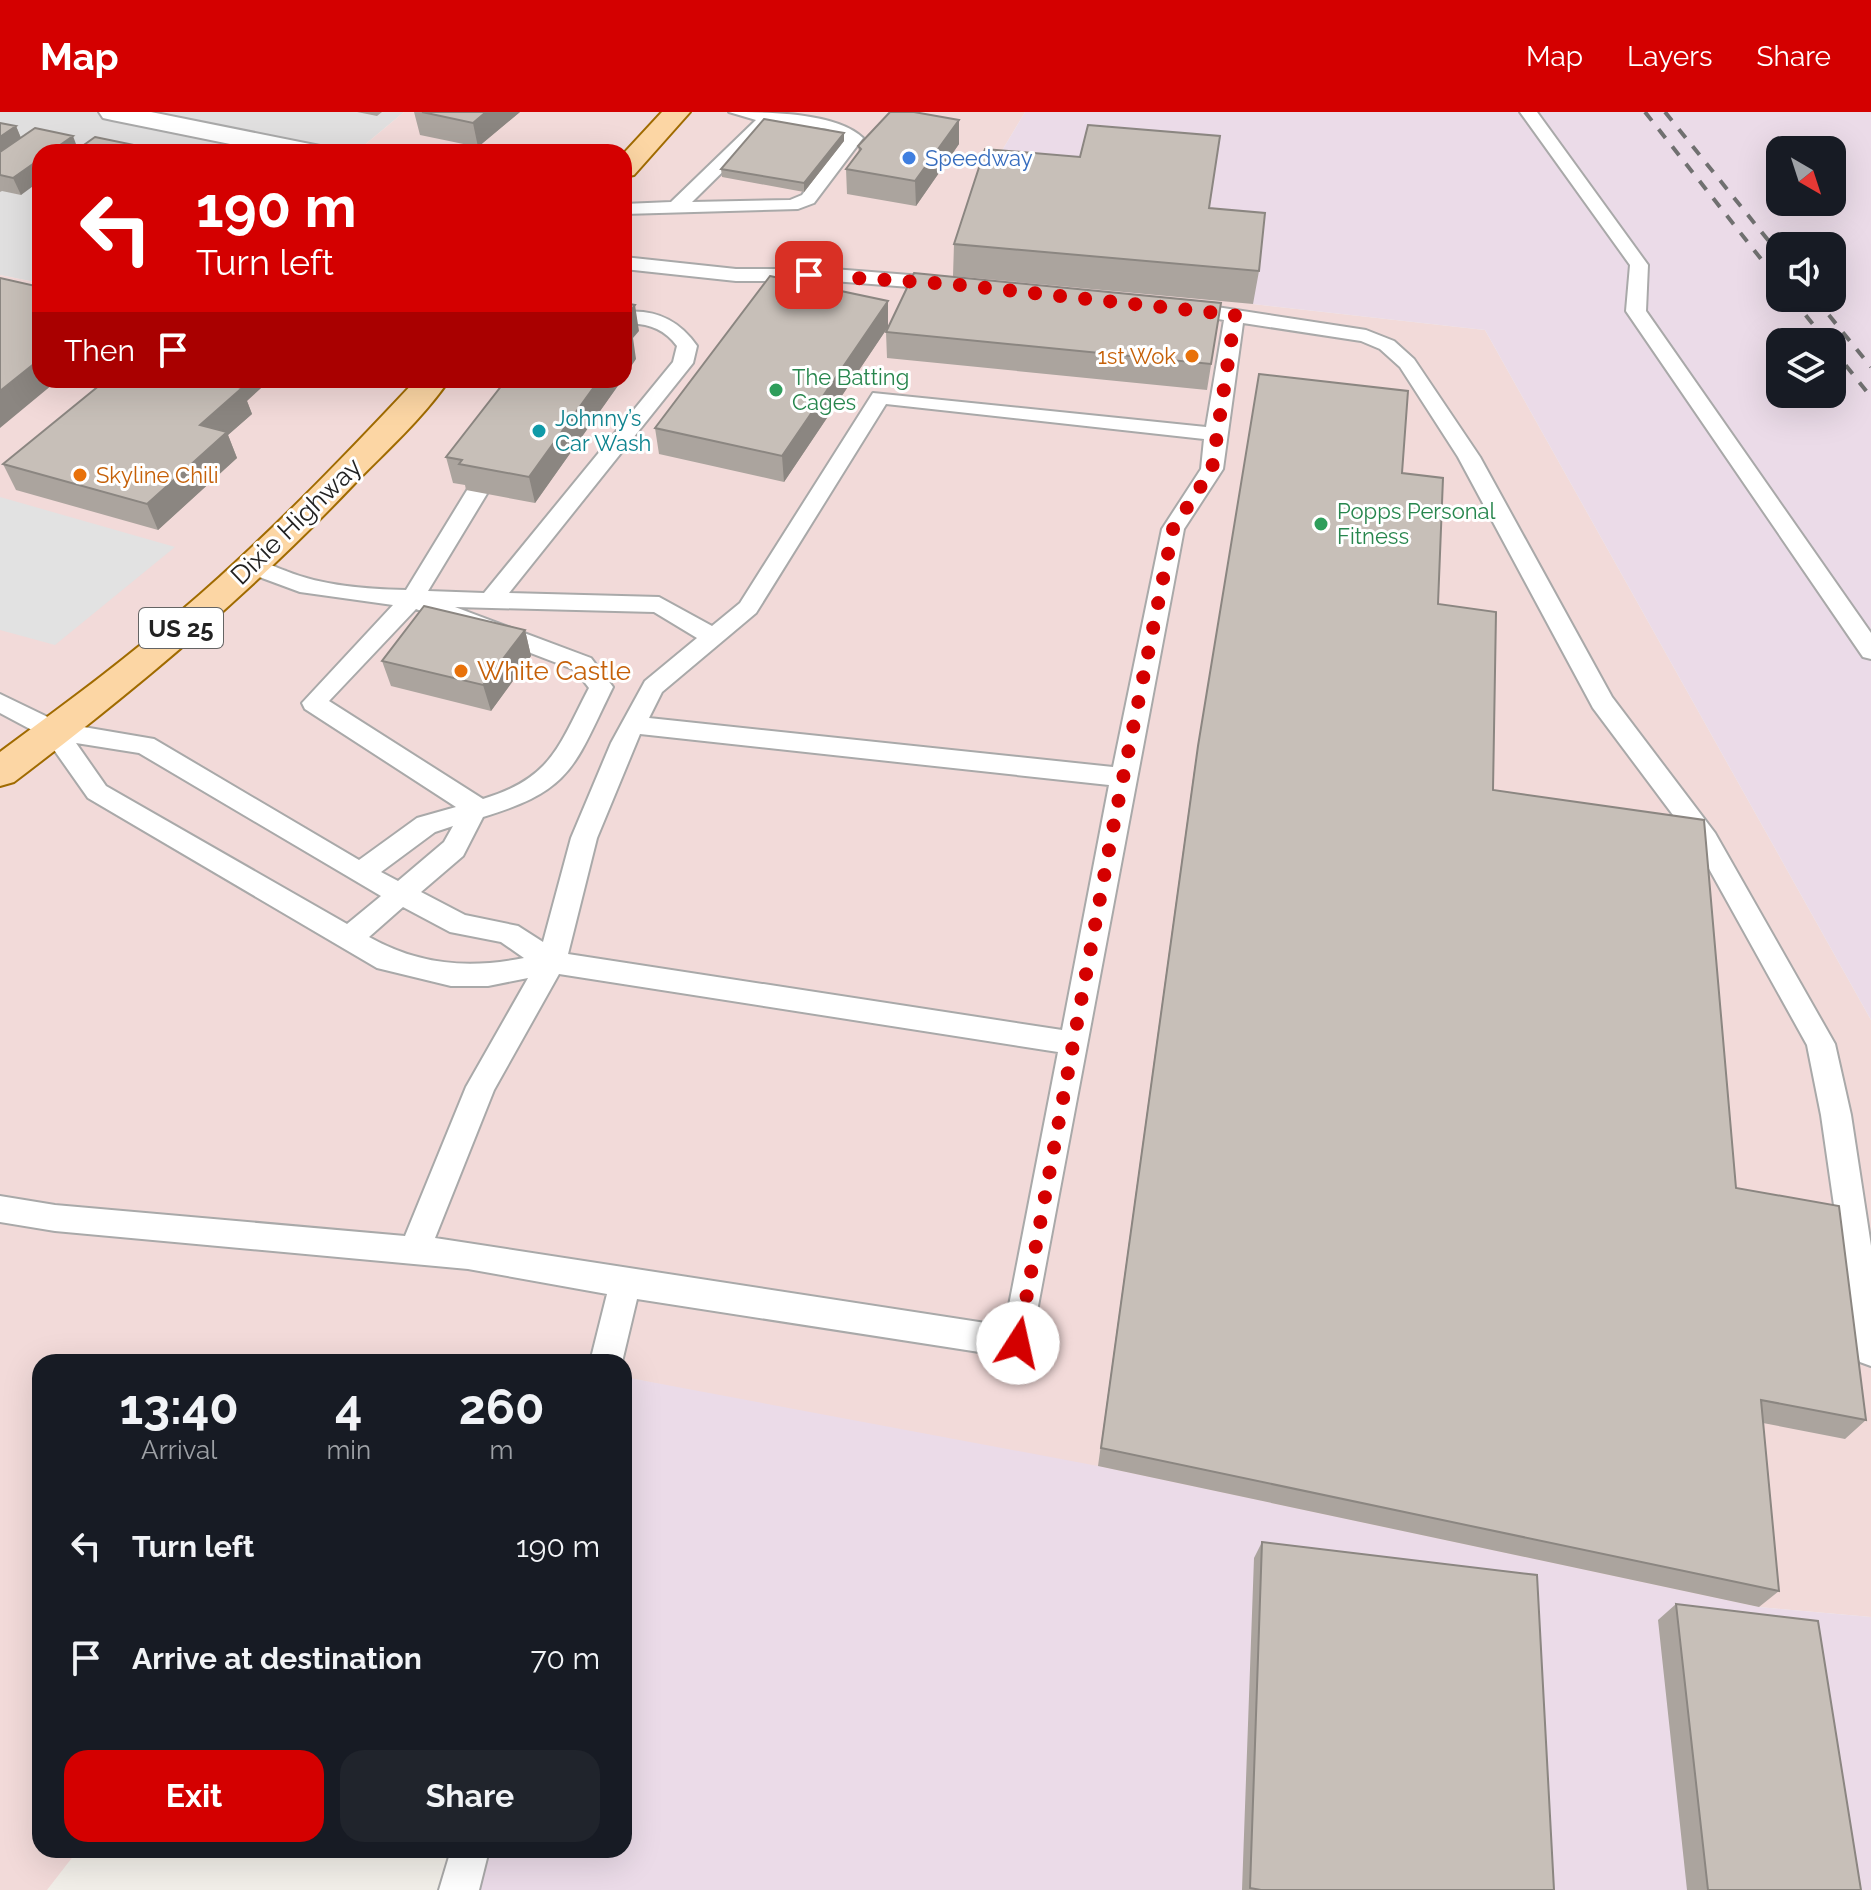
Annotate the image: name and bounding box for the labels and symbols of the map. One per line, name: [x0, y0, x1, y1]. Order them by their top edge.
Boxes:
north arrow: [1766, 136, 1846, 216]
place label: Speedway: [925, 145, 1033, 171]
marker: Speedway: [900, 149, 918, 167]
pin: [775, 241, 843, 309]
place label: 1st Wok: [1097, 343, 1176, 369]
marker: 1st Wok: [1183, 347, 1201, 365]
place label: The Batting Cages: [792, 364, 909, 415]
marker: The Batting Cages: [767, 381, 785, 399]
place label: Johnny’s Car Wash: [555, 405, 651, 456]
marker: Johnny’s Car Wash: [530, 422, 548, 440]
street label: Dixie Highway: [225, 451, 367, 591]
place label: Skyline Chili: [96, 462, 219, 488]
marker: Skyline Chili: [71, 466, 89, 484]
place label: Popps Personal Fitness: [1337, 498, 1496, 549]
marker: Popps Personal Fitness: [1312, 515, 1330, 533]
road number: US 25: [139, 608, 223, 648]
place label: White Castle: [477, 656, 631, 686]
marker: White Castle: [452, 662, 470, 680]
position arrow: [976, 1301, 1060, 1385]

